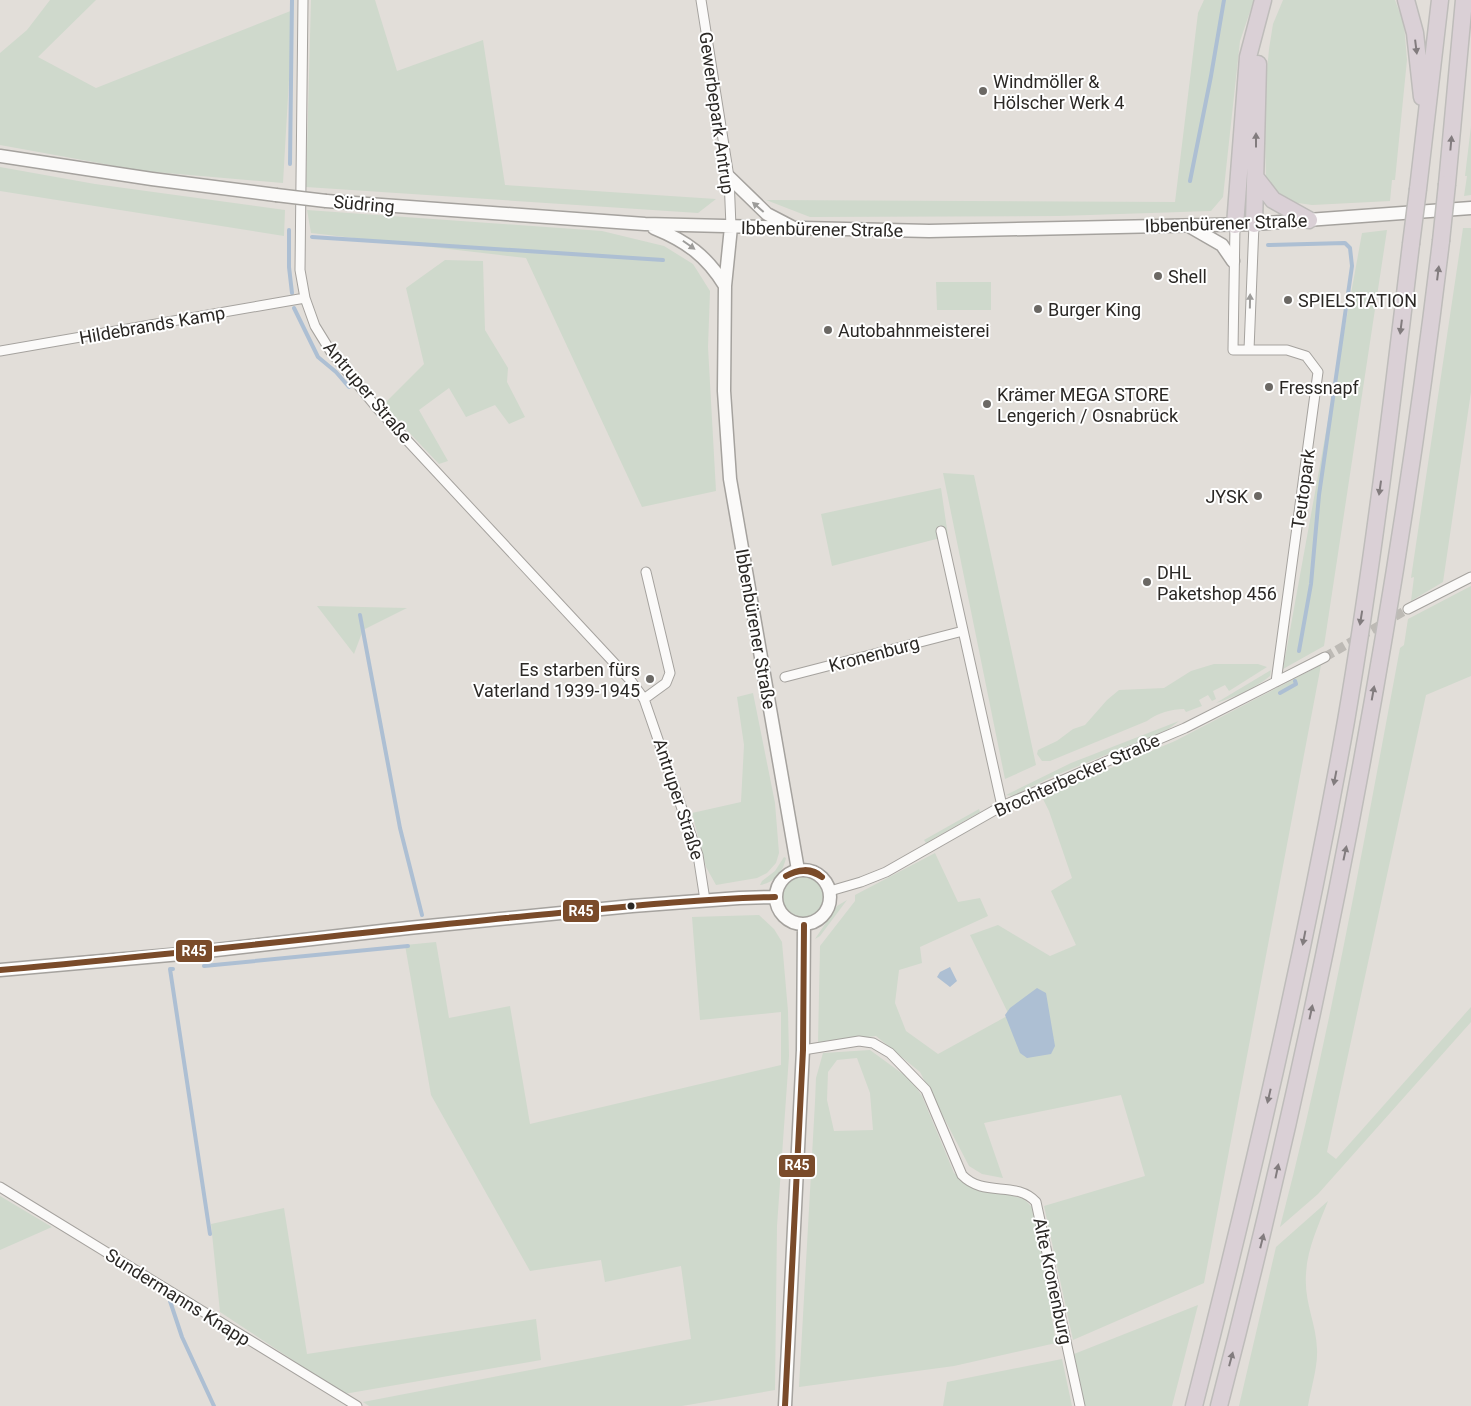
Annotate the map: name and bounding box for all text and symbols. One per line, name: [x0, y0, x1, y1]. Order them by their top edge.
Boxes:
street label: Gewerbepark Antrup: [695, 30, 739, 196]
one-way arrow: [1412, 40, 1420, 56]
place label: Windmöller & Hölscher Werk 4: [993, 71, 1124, 113]
marker: Windmöller & Hölscher Werk 4: [977, 85, 989, 97]
one-way arrow: [1252, 132, 1260, 148]
one-way arrow: [1447, 134, 1455, 150]
street label: Südring: [333, 191, 395, 217]
one-way arrow: [752, 201, 765, 212]
street label: Ibbenbürener Straße: [1144, 210, 1308, 236]
street label: Ibbenbürener Straße: [741, 217, 903, 241]
one-way arrow: [682, 240, 696, 250]
one-way arrow: [1434, 264, 1442, 280]
place label: Shell: [1168, 266, 1207, 287]
marker: Shell: [1152, 270, 1164, 282]
place label: SPIELSTATION: [1298, 290, 1417, 311]
one-way arrow: [1246, 293, 1254, 309]
marker: SPIELSTATION: [1282, 294, 1294, 306]
place label: Burger King: [1048, 299, 1141, 320]
street label: Hildebrands Kamp: [77, 302, 227, 348]
marker: Burger King: [1032, 303, 1044, 315]
one-way arrow: [1397, 319, 1405, 335]
place label: Autobahnmeisterei: [838, 320, 990, 341]
marker: Autobahnmeisterei: [822, 324, 834, 336]
street label: Antruper Straße: [319, 337, 417, 447]
place label: Fressnapf: [1279, 377, 1360, 398]
marker: Fressnapf: [1263, 381, 1275, 393]
place label: Krämer MEGA STORE Lengerich / Osnabrück: [997, 384, 1179, 426]
marker: Krämer MEGA STORE Lengerich / Osnabrück: [981, 398, 993, 410]
street label: Teutopark: [1287, 447, 1319, 530]
one-way arrow: [1376, 481, 1384, 497]
place label: JYSK: [1205, 486, 1249, 507]
marker: JYSK: [1252, 490, 1264, 502]
street label: Ibbenbürener Straße: [732, 547, 780, 711]
place label: DHL Paketshop 456: [1157, 562, 1277, 604]
marker: DHL Paketshop 456: [1141, 576, 1153, 588]
one-way arrow: [1357, 610, 1365, 626]
street label: Kronenburg: [826, 632, 922, 676]
place label: Es starben fürs Vaterland 1939-1945: [473, 659, 640, 701]
marker: Es starben fürs Vaterland 1939-1945: [644, 673, 656, 685]
one-way arrow: [1370, 684, 1378, 700]
street label: Brochterbecker Straße: [991, 729, 1163, 821]
street label: Antruper Straße: [650, 736, 708, 862]
one-way arrow: [1330, 771, 1338, 787]
one-way arrow: [1341, 844, 1349, 860]
line badge: R45: [562, 899, 600, 923]
unlabelled marker: [626, 901, 636, 911]
text: R45: [568, 903, 594, 919]
one-way arrow: [1299, 930, 1307, 946]
line badge: R45: [175, 939, 213, 963]
text: R45: [181, 943, 207, 959]
one-way arrow: [1307, 1004, 1315, 1019]
one-way arrow: [1265, 1089, 1273, 1104]
line badge: R45: [778, 1154, 816, 1178]
text: R45: [784, 1157, 810, 1173]
one-way arrow: [1273, 1163, 1281, 1178]
street label: Alte Kronenburg: [1029, 1216, 1077, 1346]
one-way arrow: [1258, 1233, 1266, 1248]
street label: Sundermanns Knapp: [102, 1244, 254, 1350]
one-way arrow: [1227, 1351, 1235, 1366]

